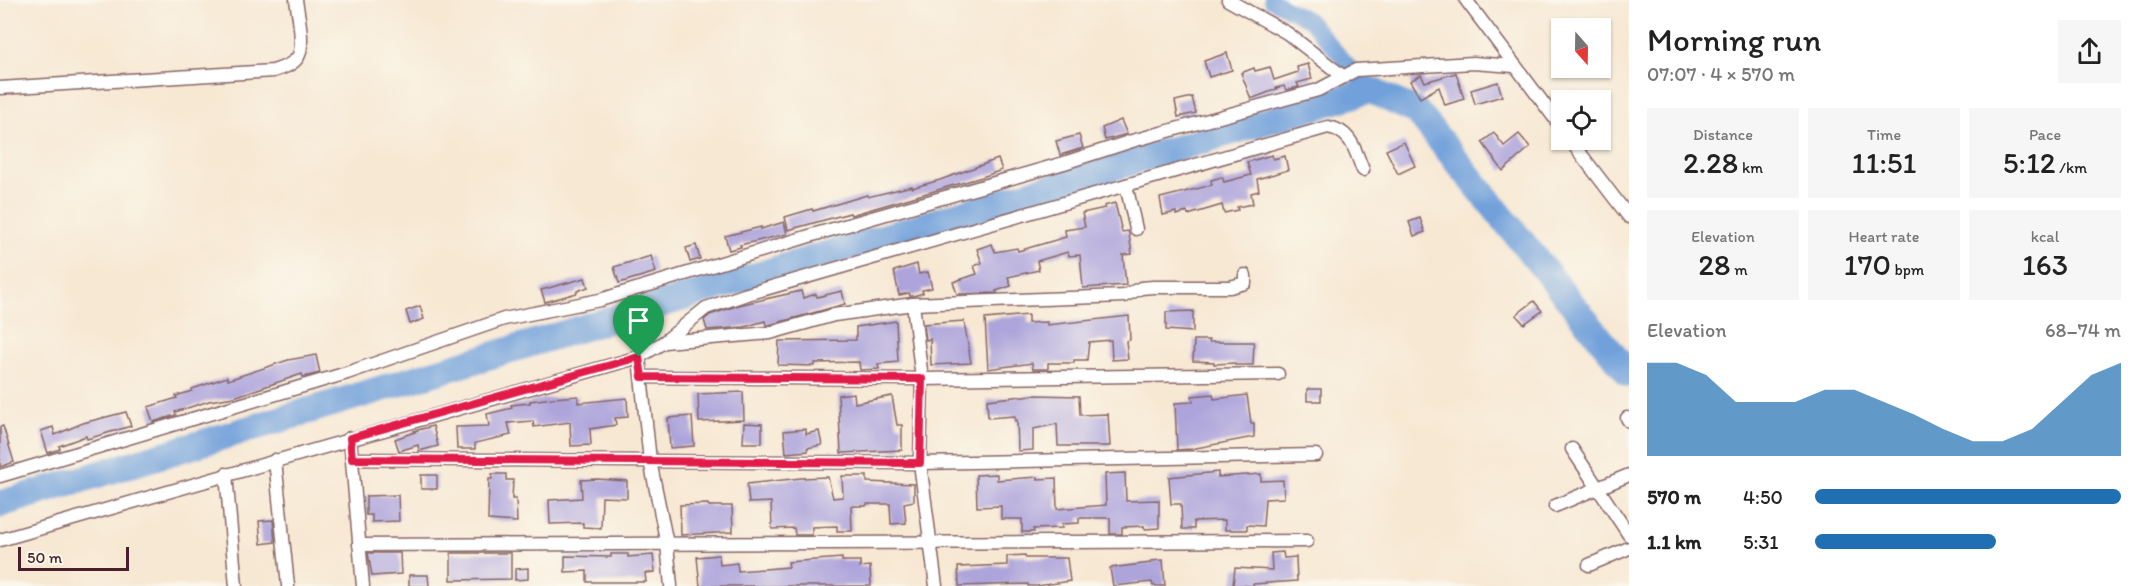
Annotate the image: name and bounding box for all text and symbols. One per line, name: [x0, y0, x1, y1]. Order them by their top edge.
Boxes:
north arrow: [1551, 18, 1611, 78]
map controls: [1551, 18, 1611, 150]
text: Morning run: [1647, 20, 1822, 59]
button: share: [2058, 20, 2121, 83]
text: 07:07 · 4 × 570 m: [1647, 62, 1795, 86]
button: locate: [1551, 90, 1611, 150]
text: Distance: [1693, 125, 1753, 144]
text: Time: [1867, 125, 1901, 144]
text: Pace: [2029, 125, 2061, 144]
text: 2.28: [1683, 144, 1738, 181]
text: 11:51: [1852, 144, 1916, 181]
text: 5:12: [2003, 144, 2056, 181]
text: km: [1738, 158, 1763, 177]
text: /km: [2056, 158, 2087, 177]
text: Elevation: [1691, 227, 1755, 246]
text: Heart rate: [1849, 227, 1919, 246]
text: kcal: [2031, 227, 2059, 246]
text: 28: [1698, 246, 1731, 283]
text: 170: [1844, 246, 1891, 283]
text: 163: [2022, 246, 2068, 283]
text: m: [1731, 260, 1748, 279]
text: bpm: [1891, 260, 1924, 279]
pin: [613, 295, 664, 357]
icon: arrive: [622, 304, 655, 337]
text: Elevation: [1647, 318, 1726, 342]
text: 68–74 m: [2045, 318, 2121, 342]
text: 570 m: [1647, 485, 1701, 509]
text: 4:50: [1743, 485, 1783, 509]
text: 1.1 km: [1647, 530, 1701, 554]
text: 5:31: [1743, 530, 1779, 554]
scale bar: [18, 544, 129, 572]
text: 50 m: [27, 548, 62, 567]

